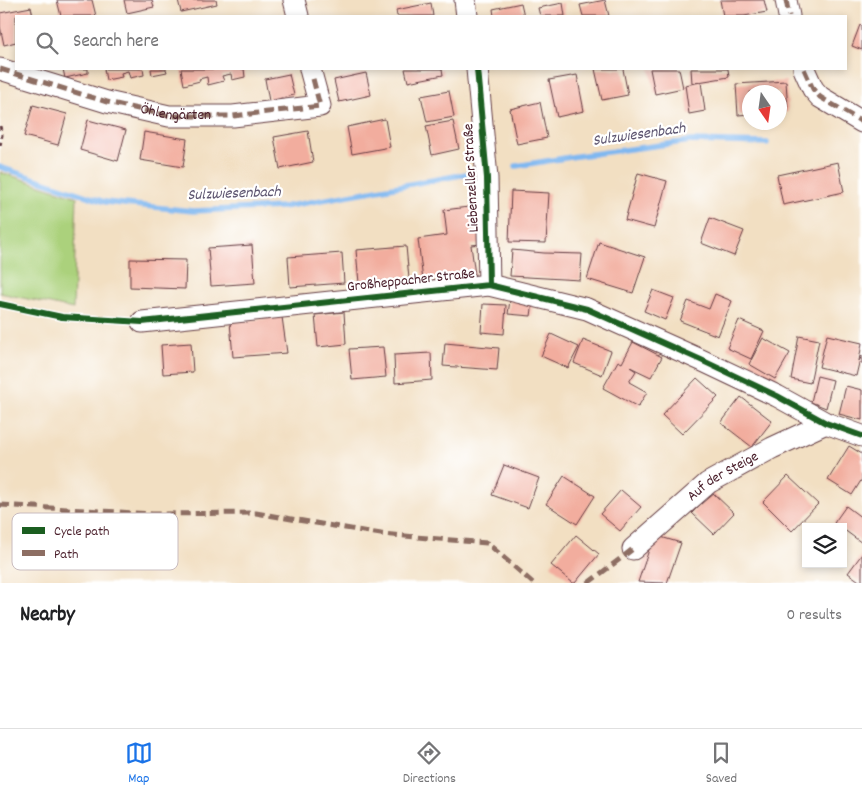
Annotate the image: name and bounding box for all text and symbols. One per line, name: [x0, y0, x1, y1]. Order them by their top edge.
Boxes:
search box: [15, 15, 847, 70]
icon: search: [33, 29, 61, 57]
text: Search here: [73, 29, 159, 56]
north arrow: [742, 85, 787, 130]
street label: Öhlengärten: [138, 99, 211, 127]
water label: Sulzwiesenbach: [591, 117, 688, 153]
street label: Liebenzeller Straße: [458, 123, 486, 233]
water label: Sulzwiesenbach: [187, 181, 282, 207]
street label: Großheppacher Straße: [346, 263, 476, 299]
street label: Auf der Steige: [682, 446, 763, 507]
legend: [12, 513, 178, 570]
text: Cycle path: [54, 522, 110, 542]
map controls: [802, 523, 847, 568]
button: layers: [802, 523, 847, 568]
text: Path: [54, 545, 79, 565]
text: Nearby: [20, 601, 75, 631]
text: 0 results: [787, 604, 842, 627]
tab: Map: [125, 739, 153, 789]
tab: Directions: [403, 739, 456, 789]
tab: Saved: [706, 739, 737, 789]

